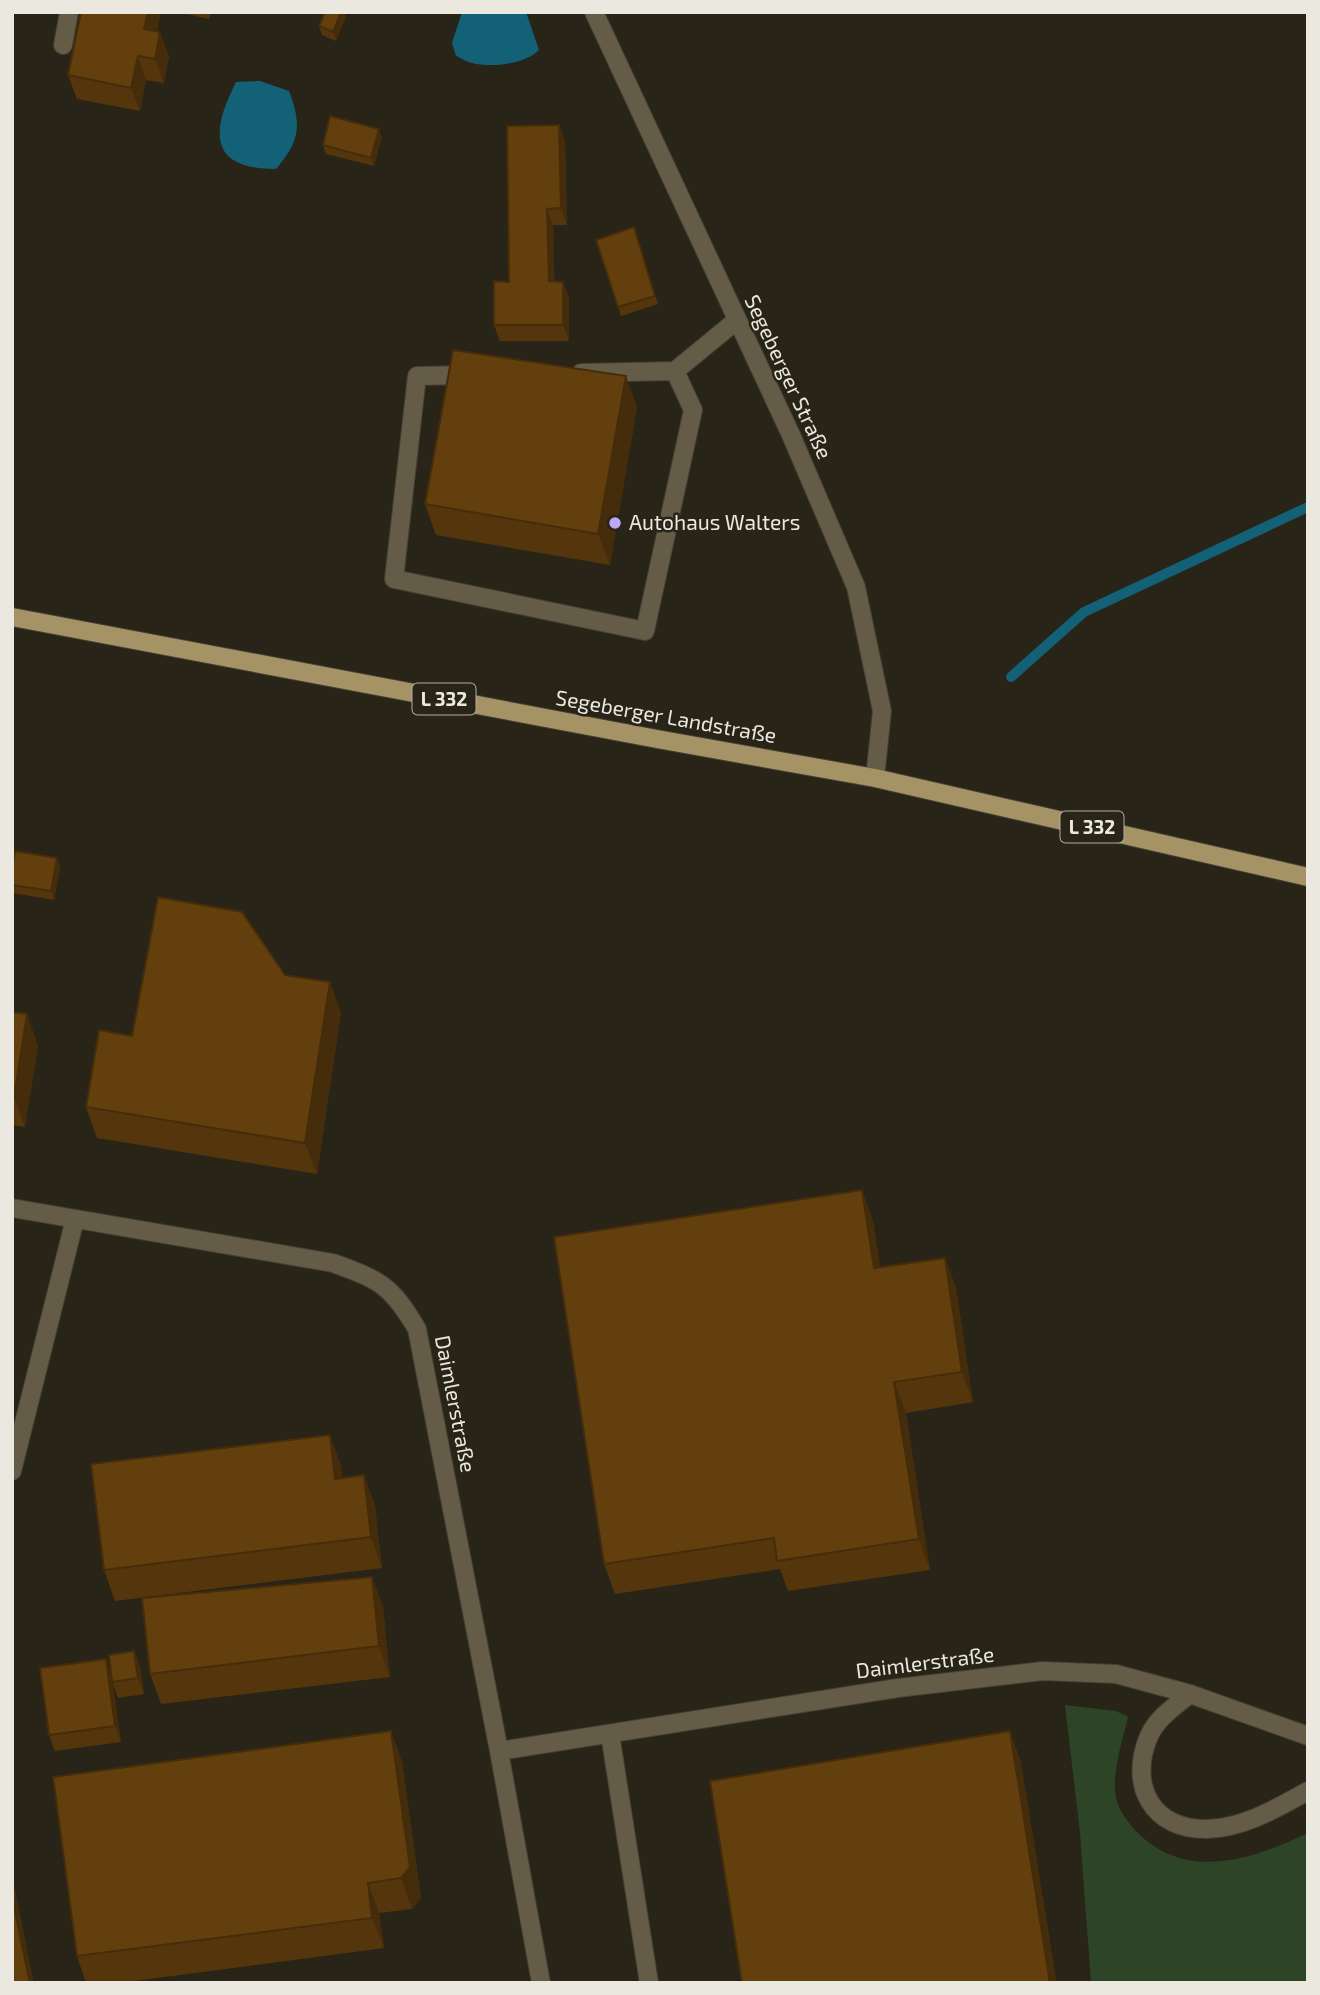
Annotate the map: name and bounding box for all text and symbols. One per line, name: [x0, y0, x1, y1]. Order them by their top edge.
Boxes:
street label: Segeberger Straße: [740, 290, 838, 462]
place label: Autohaus Walters: [629, 509, 800, 534]
marker: Autohaus Walters: [607, 515, 623, 531]
road number: L 332: [412, 684, 476, 714]
street label: Segeberger Landstraße: [554, 684, 779, 747]
road number: L 332: [1060, 812, 1124, 842]
street label: Daimlerstraße: [431, 1333, 482, 1474]
street label: Daimlerstraße: [854, 1641, 995, 1682]

